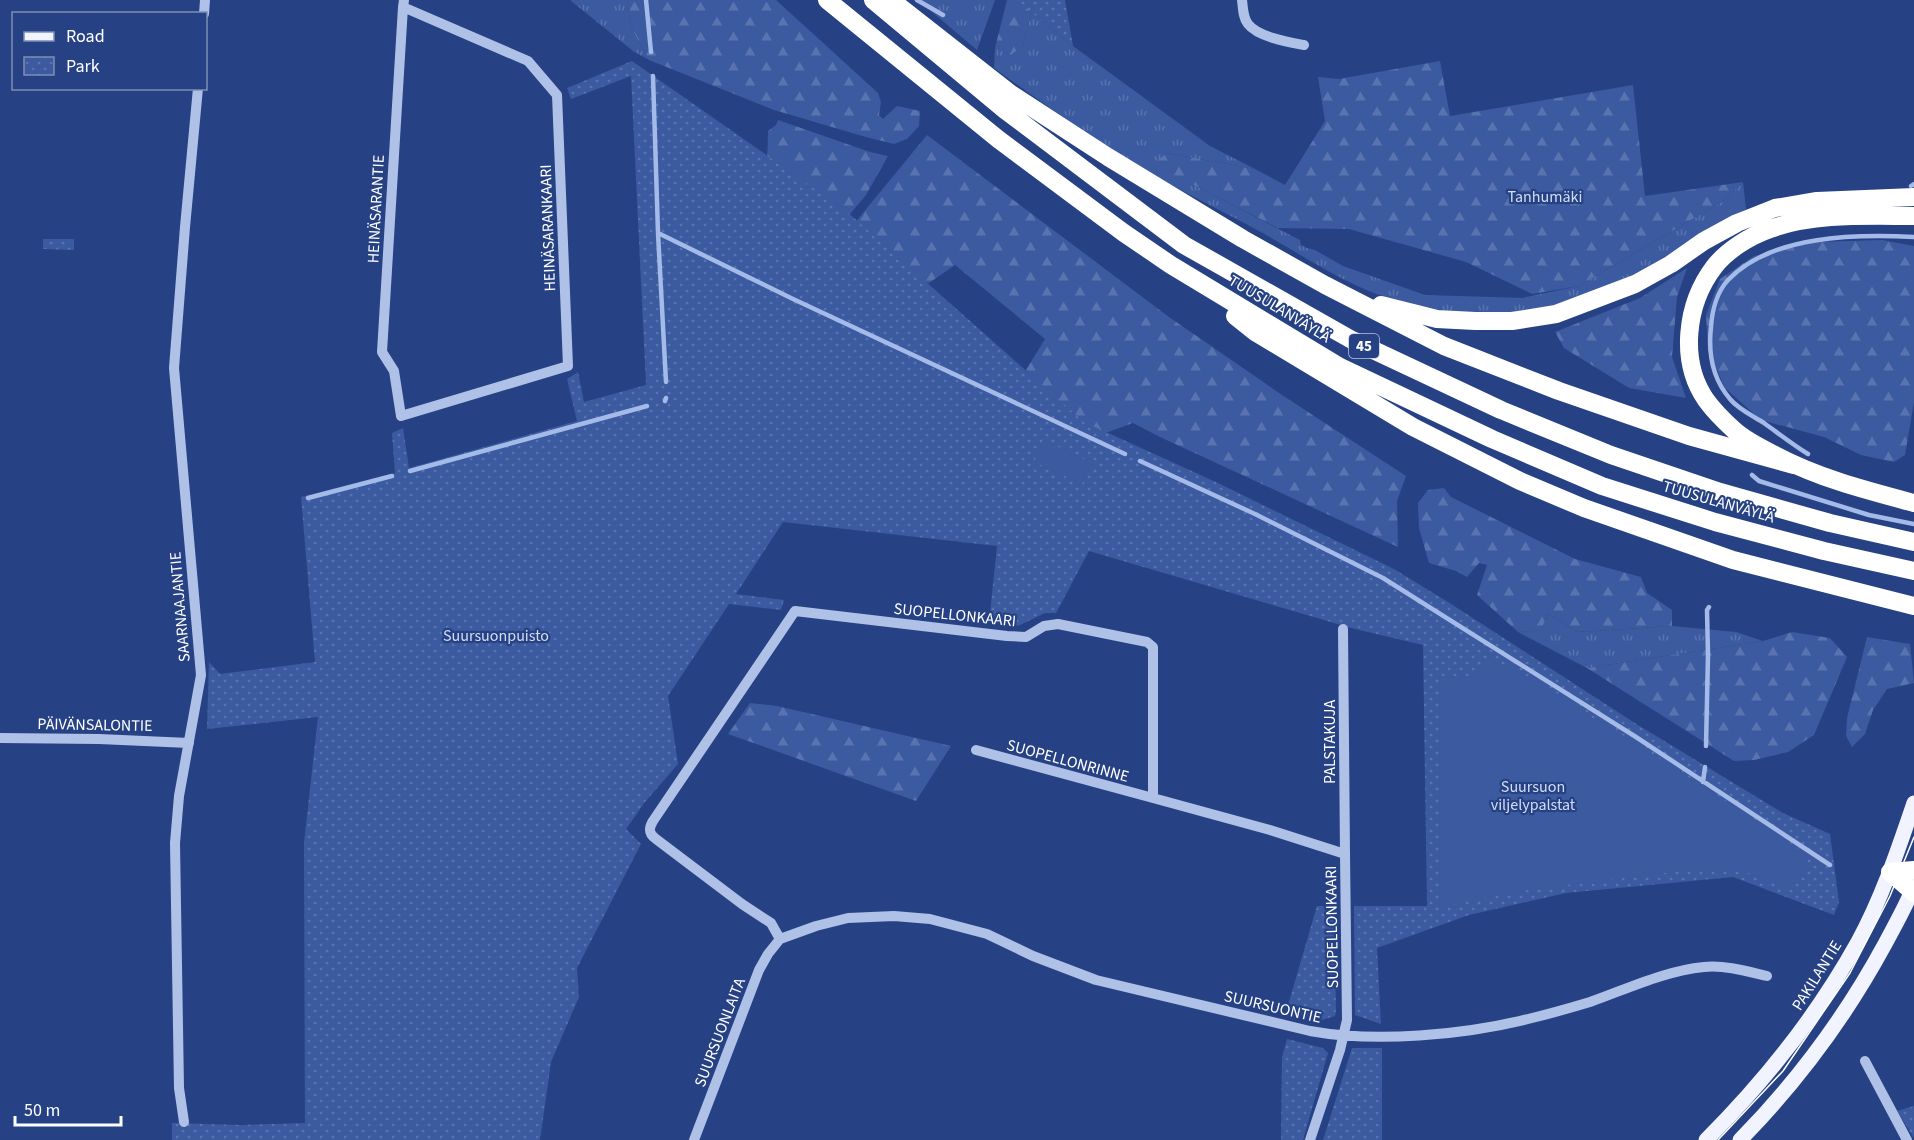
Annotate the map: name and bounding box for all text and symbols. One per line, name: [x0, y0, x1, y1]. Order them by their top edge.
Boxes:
legend: [12, 12, 207, 90]
text: Road: [66, 24, 105, 49]
text: Park: [66, 54, 100, 79]
street label: HEINÄSARANTIE: [362, 154, 390, 264]
street label: HEINÄSARANKAARI: [535, 164, 561, 292]
park label: Tanhumäki: [1508, 186, 1582, 208]
street label: TUUSULANVÄYLÄ: [1224, 270, 1335, 348]
road number: 45: [1349, 334, 1379, 358]
street label: TUUSULANVÄYLÄ: [1660, 475, 1778, 529]
street label: SAARNAAJANTIE: [164, 551, 196, 663]
street label: SUOPELLONKAARI: [893, 598, 1017, 632]
park label: Suursuonpuisto: [443, 625, 549, 647]
street label: PALSTAKUJA: [1319, 700, 1341, 784]
street label: PÄIVÄNSALONTIE: [37, 713, 153, 737]
street label: SUOPELLONRINNE: [1004, 734, 1131, 788]
park label: Suursuon viljelypalstat: [1491, 776, 1576, 816]
street label: SUOPELLONKAARI: [1320, 865, 1344, 989]
street label: PAKILANTIE: [1787, 936, 1847, 1015]
street label: SUURSUONLAITA: [689, 974, 751, 1090]
street label: SUURSUONTIE: [1222, 985, 1324, 1029]
scale bar: [15, 1089, 122, 1127]
text: 50 m: [24, 1098, 60, 1123]

